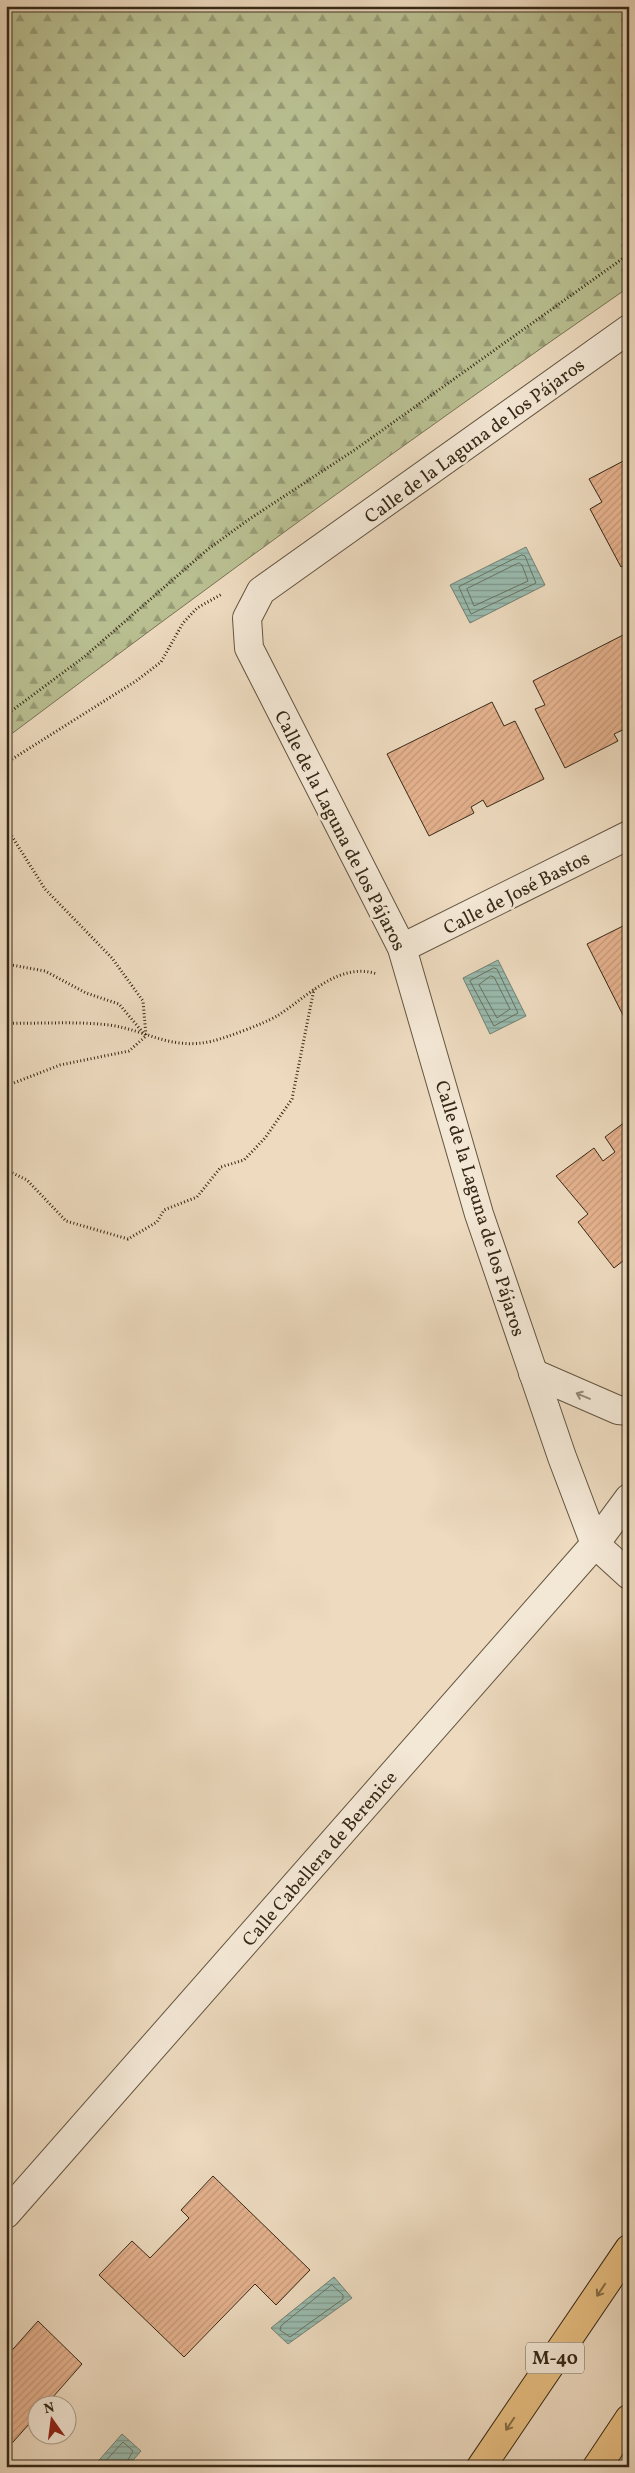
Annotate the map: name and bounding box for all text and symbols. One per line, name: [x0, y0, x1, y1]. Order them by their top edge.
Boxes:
street label: Calle de la Laguna de los Pájaros: [360, 353, 591, 530]
street label: Calle de la Laguna de los Pájaros: [267, 706, 411, 956]
street label: Calle de José Bastos: [439, 846, 595, 942]
street label: Calle de la Laguna de los Pájaros: [428, 1077, 530, 1340]
one-way arrow: [576, 1391, 591, 1400]
street label: Calle Cabellera de Berenice: [237, 1766, 404, 1953]
one-way arrow: [596, 2282, 606, 2296]
road number: M-40: [526, 2342, 584, 2374]
north arrow: [28, 2396, 78, 2446]
text: N: [42, 2398, 56, 2419]
one-way arrow: [505, 2417, 515, 2431]

